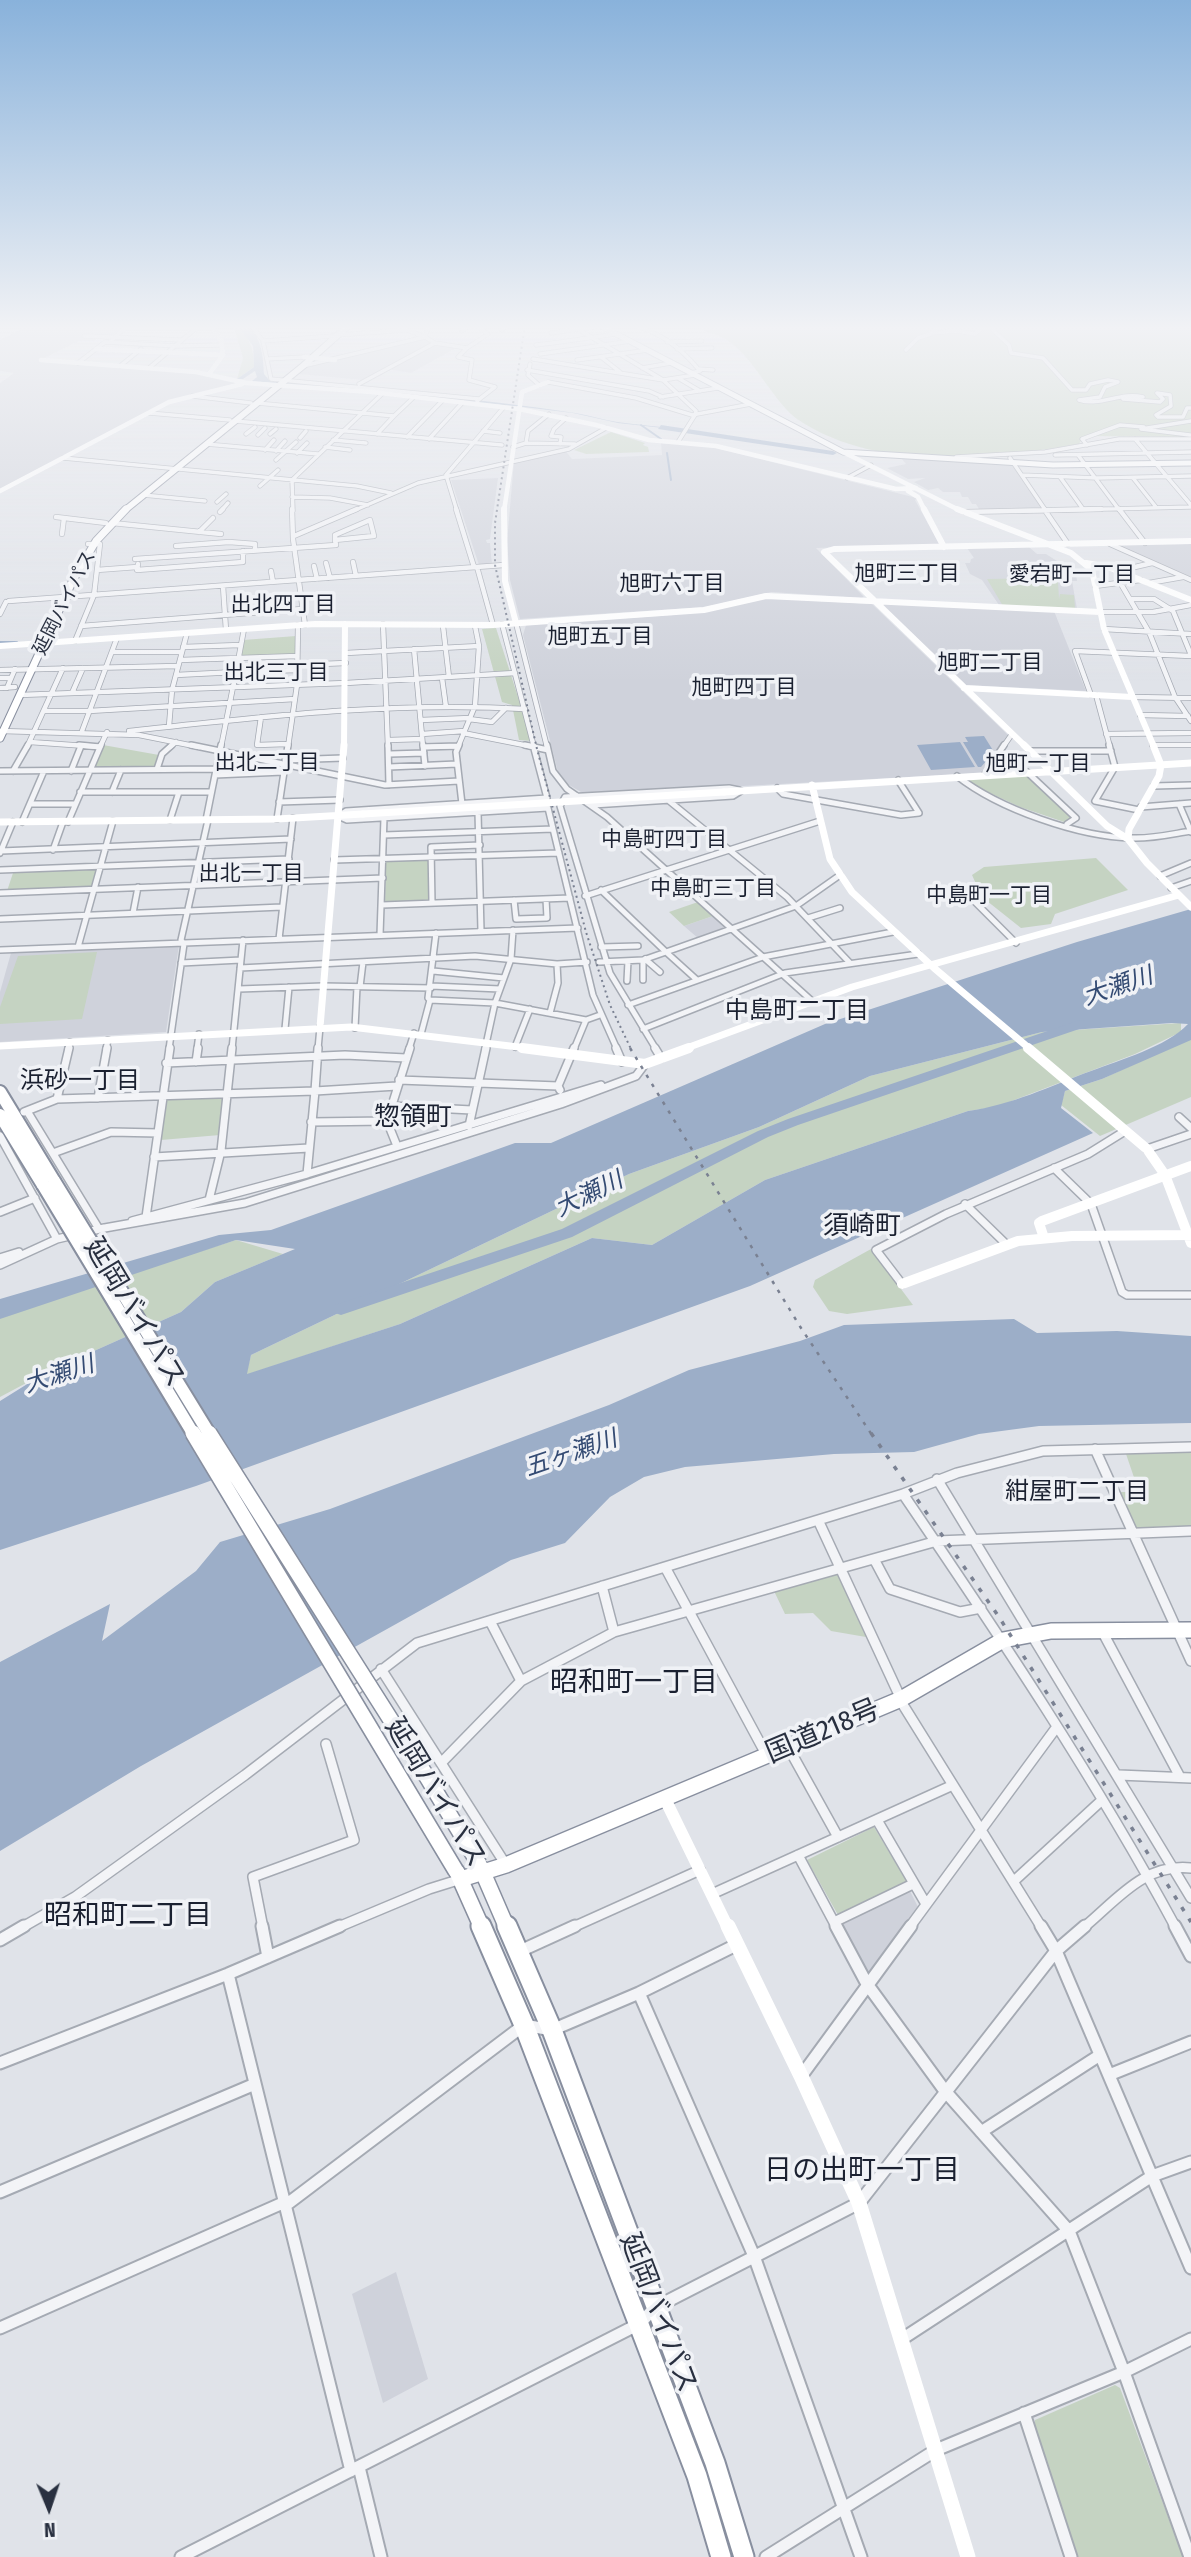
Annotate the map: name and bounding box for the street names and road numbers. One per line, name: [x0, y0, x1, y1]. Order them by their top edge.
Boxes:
street label: 延岡バイパス: [29, 547, 101, 659]
street label: 延岡バイパス: [76, 1232, 192, 1394]
street label: 国道218号: [761, 1693, 885, 1771]
street label: 延岡バイパス: [377, 1712, 493, 1874]
street label: 延岡バイパス: [612, 2229, 704, 2397]

